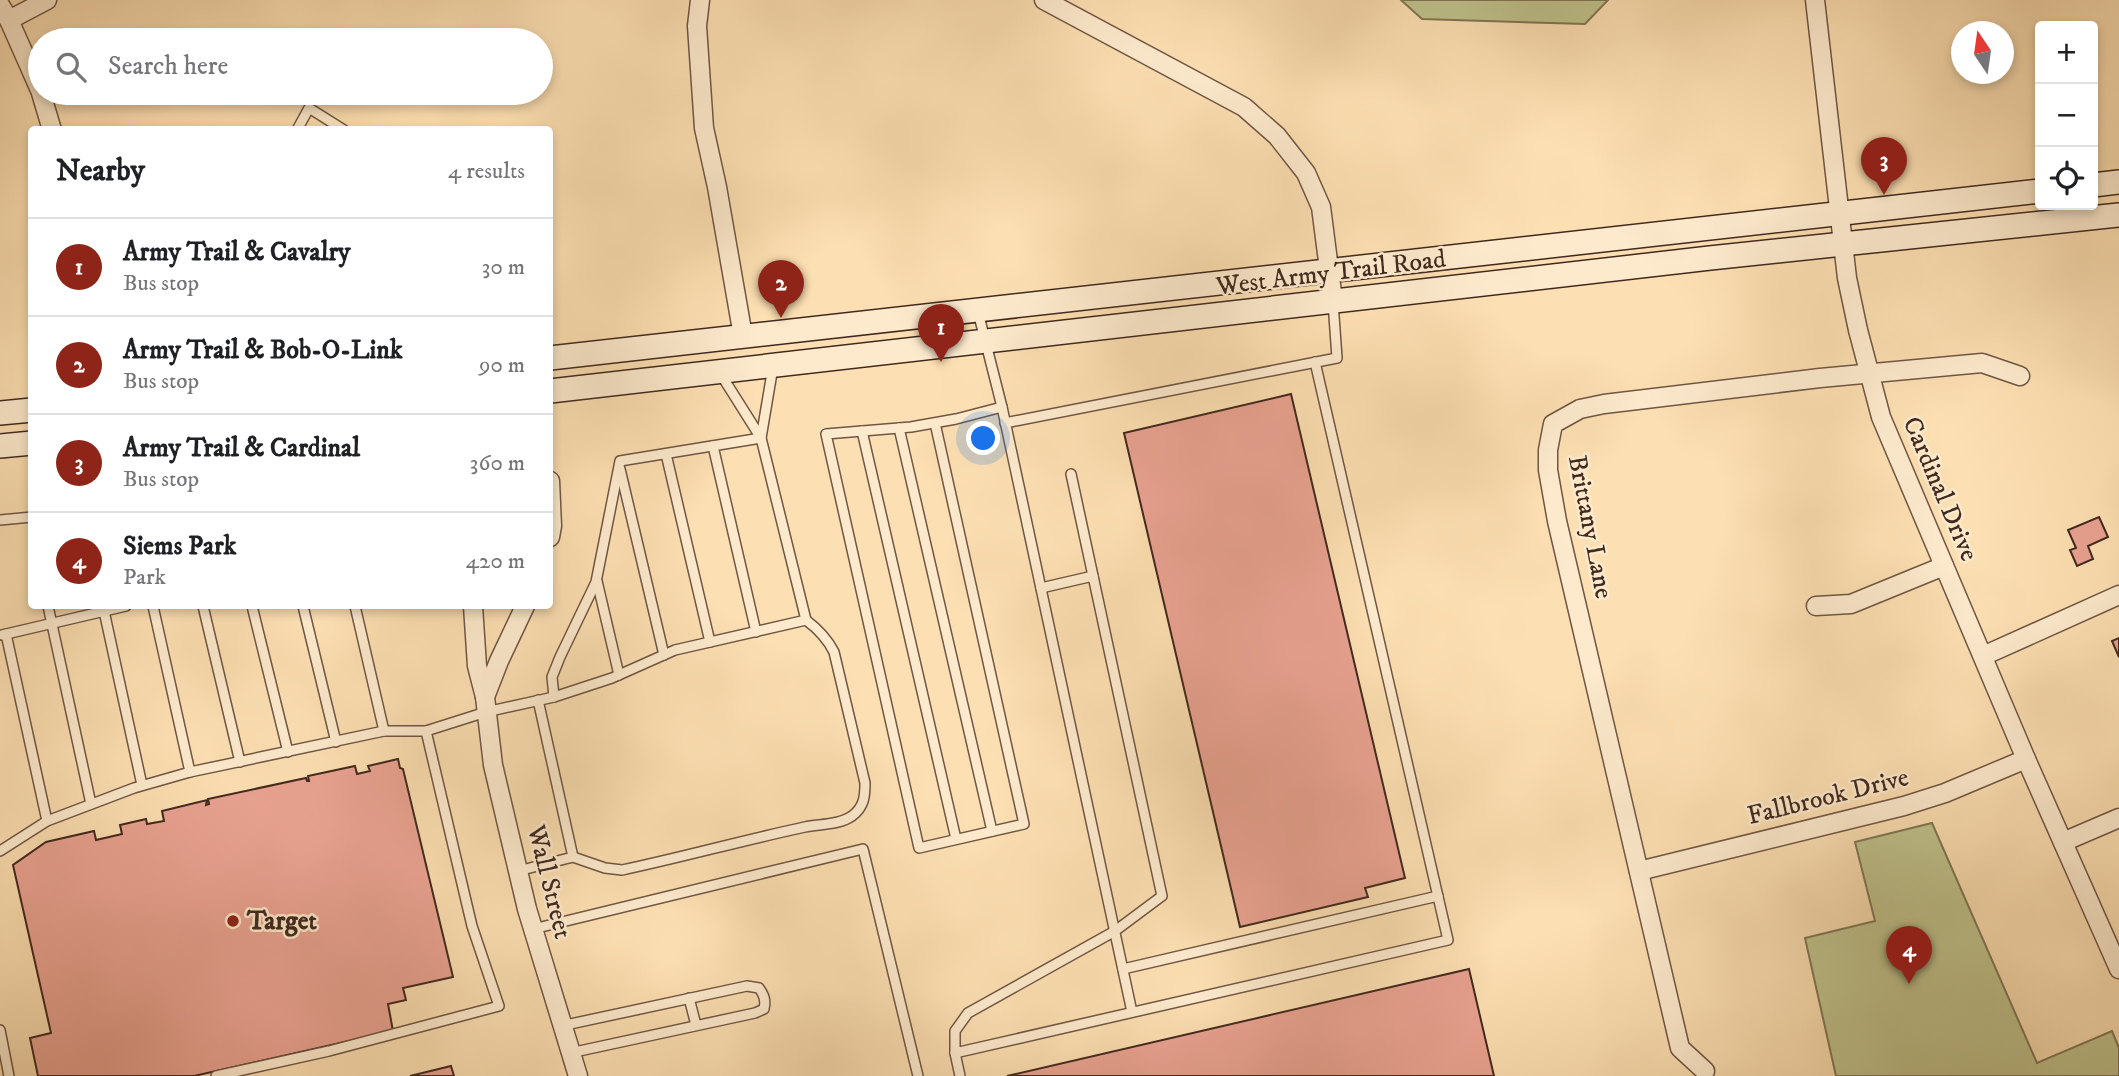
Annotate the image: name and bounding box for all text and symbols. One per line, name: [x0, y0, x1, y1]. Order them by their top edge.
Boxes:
north arrow: [1951, 21, 2014, 84]
map controls: [2035, 21, 2098, 210]
button: +: [2035, 21, 2098, 84]
search box: [28, 28, 553, 105]
icon: search: [52, 48, 90, 86]
text: Search here: [108, 50, 228, 83]
button: −: [2035, 84, 2098, 147]
pin: 3: [1861, 137, 1907, 195]
button: locate: [2035, 147, 2098, 210]
text: Nearby: [56, 153, 145, 190]
text: 4 results: [448, 157, 525, 186]
text: Army Trail & Cavalry: [123, 236, 350, 269]
street label: West Army Trail Road: [1213, 243, 1448, 304]
text: 1: [75, 253, 83, 282]
text: 30 m: [482, 253, 525, 282]
pin: 2: [758, 260, 804, 318]
text: Bus stop: [123, 269, 199, 298]
pin: 1: [918, 304, 964, 362]
text: Army Trail & Bob-O-Link: [123, 334, 403, 367]
text: 2: [73, 351, 85, 380]
text: 90 m: [479, 351, 525, 380]
text: Bus stop: [123, 367, 199, 396]
street label: Cardinal Drive: [1895, 412, 1985, 566]
your location: [966, 421, 1000, 455]
text: Army Trail & Cardinal: [123, 432, 360, 465]
text: 3: [75, 449, 83, 478]
text: 360 m: [470, 449, 525, 478]
street label: Brittany Lane: [1560, 452, 1620, 602]
text: Bus stop: [123, 465, 199, 494]
text: Siems Park: [123, 530, 236, 563]
text: 4: [72, 547, 86, 576]
text: 420 m: [466, 547, 525, 576]
text: Park: [123, 563, 166, 592]
street label: Fallbrook Drive: [1744, 761, 1912, 833]
street label: Wall Street: [519, 821, 579, 942]
place label: Target: [246, 905, 318, 938]
marker: Target: [225, 913, 241, 929]
pin: 4: [1886, 926, 1932, 984]

